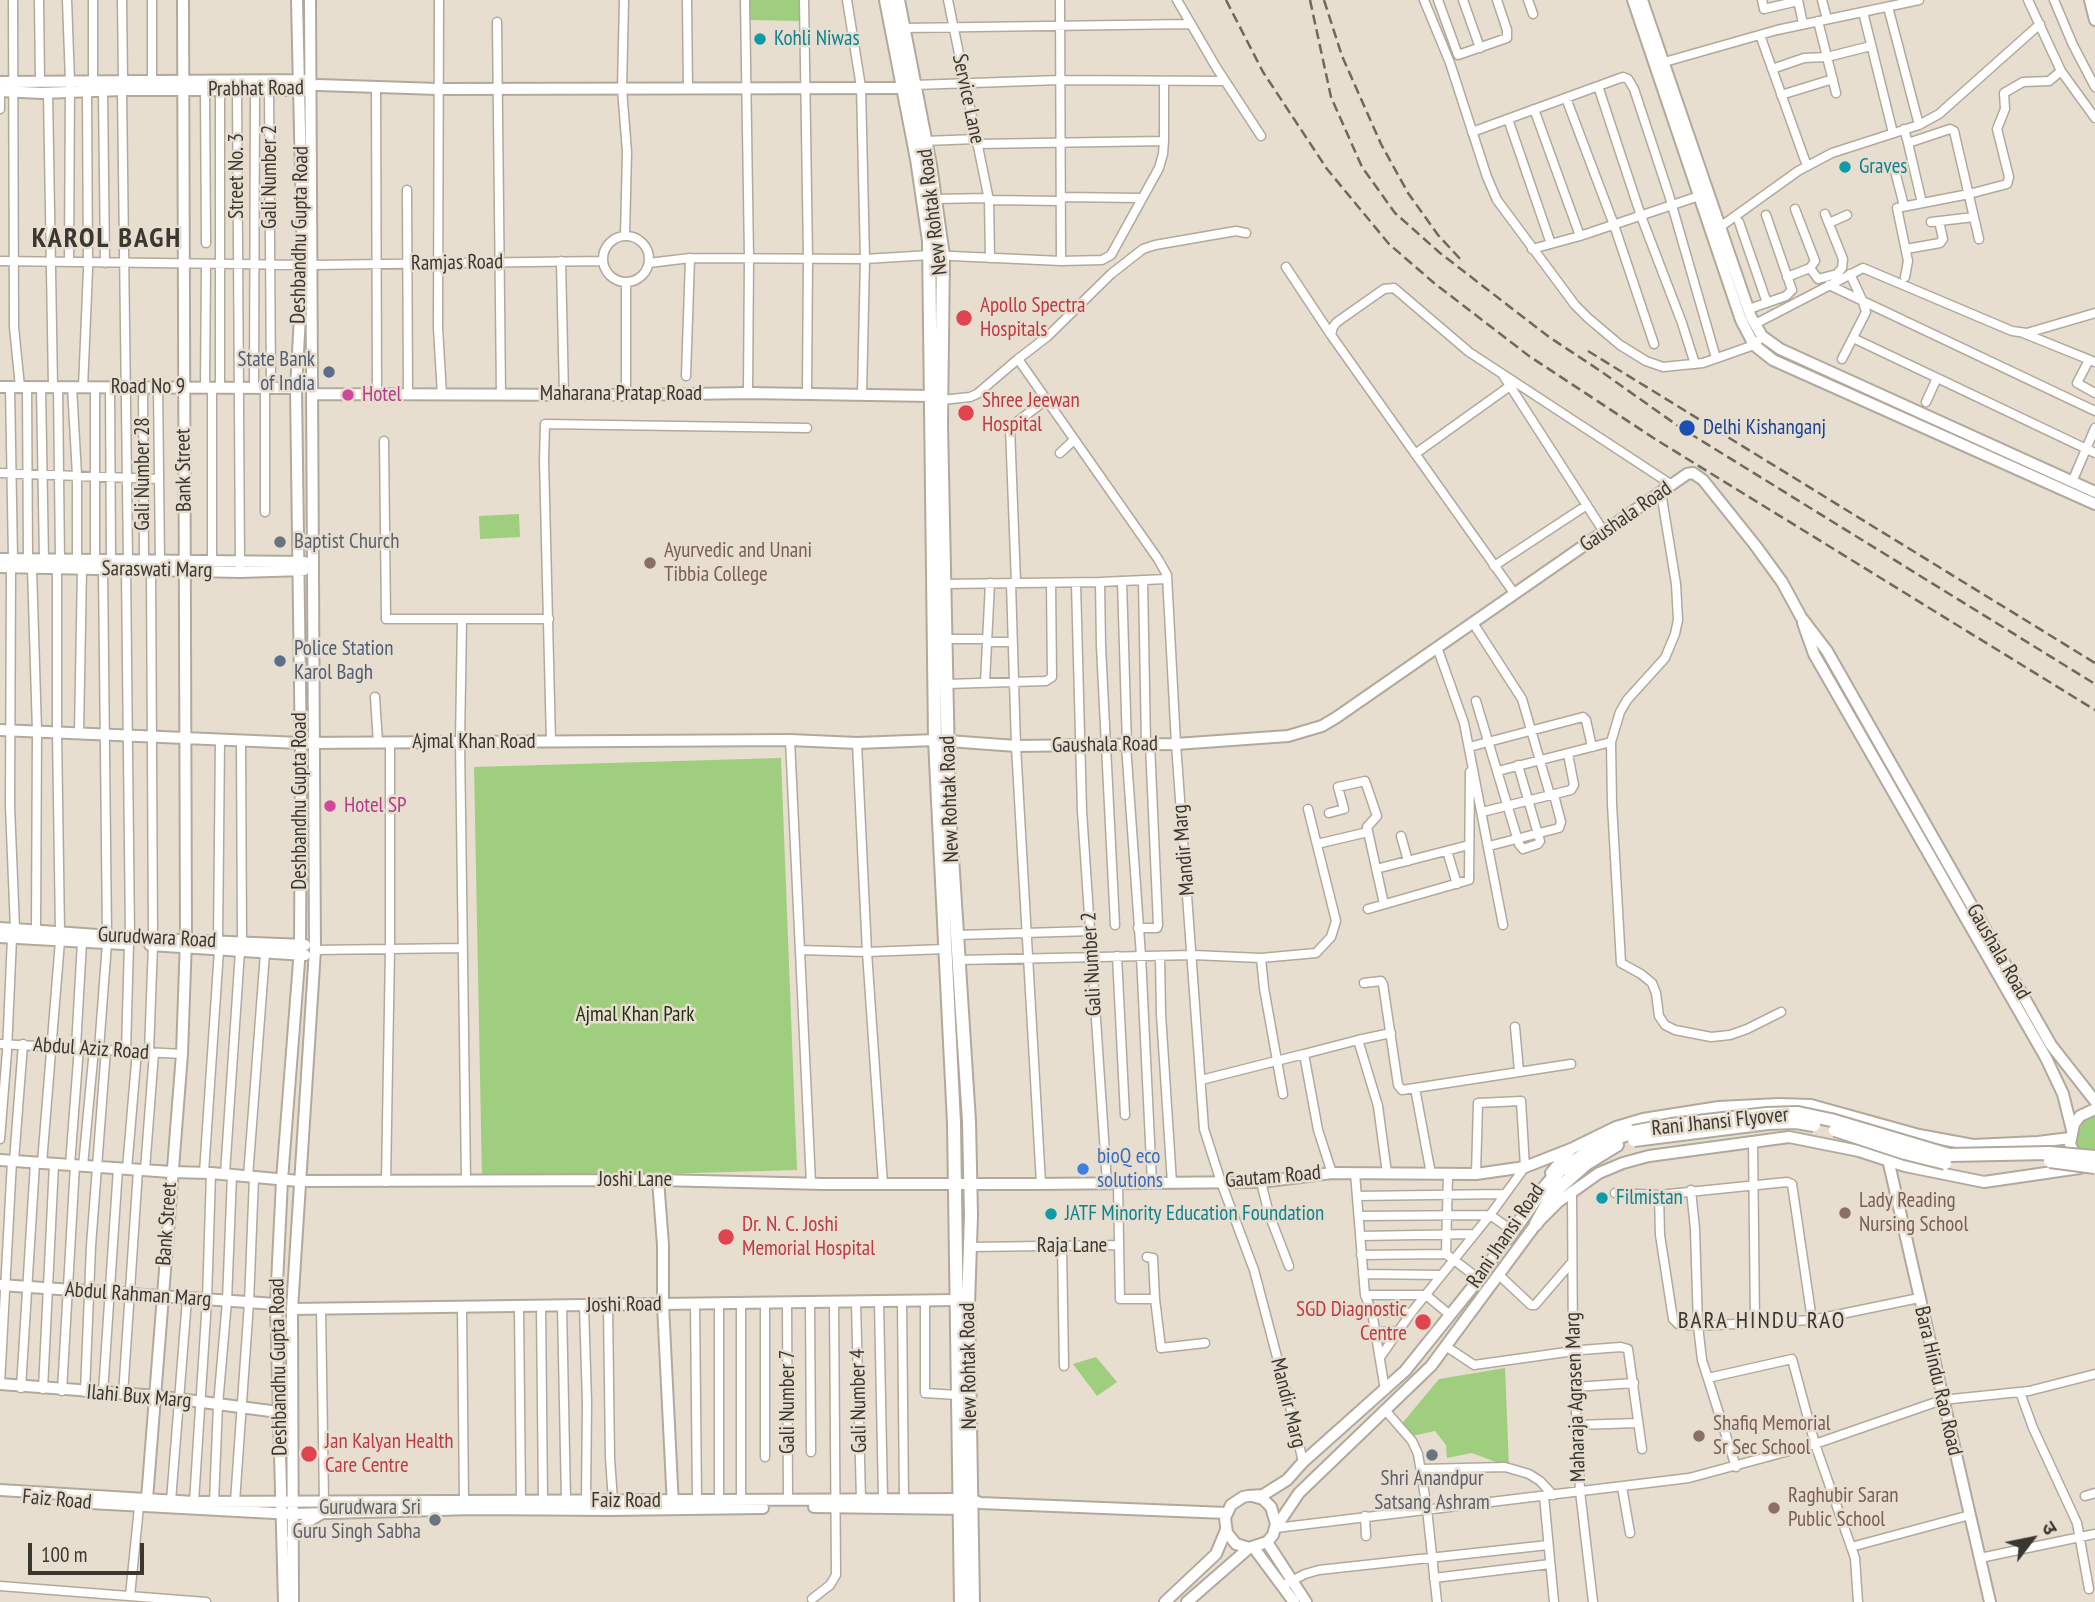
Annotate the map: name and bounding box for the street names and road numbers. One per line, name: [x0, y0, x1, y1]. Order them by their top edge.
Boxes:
street label: Service Lane: [946, 52, 990, 146]
street label: Prabhat Road: [208, 76, 304, 102]
street label: Gali Number 2: [257, 125, 283, 229]
street label: Street No. 3: [224, 133, 250, 219]
street label: Deshbandhu Gupta Road: [286, 146, 314, 324]
street label: New Rohtak Road: [913, 148, 953, 276]
street label: Ramjas Road: [411, 250, 503, 276]
street label: Road No 9: [111, 374, 185, 400]
street label: Maharana Pratap Road: [540, 381, 702, 407]
street label: Gali Number 28: [130, 417, 156, 531]
street label: Bank Street: [171, 428, 197, 512]
street label: Gaushala Road: [1575, 476, 1677, 558]
street label: Saraswati Marg: [101, 556, 213, 584]
street label: Deshbandhu Gupta Road: [287, 712, 313, 890]
street label: Ajmal Khan Road: [412, 729, 536, 755]
street label: Gaushala Road: [1052, 731, 1158, 759]
street label: New Rohtak Road: [935, 735, 965, 863]
street label: Mandir Marg: [1167, 803, 1201, 897]
street label: Gaushala Road: [1961, 900, 2035, 1004]
street label: Gali Number 2: [1077, 911, 1107, 1017]
street label: Gurudwara Road: [97, 922, 217, 954]
street label: Abdul Aziz Road: [32, 1032, 150, 1066]
street label: Rani Jhansi Flyover: [1650, 1102, 1790, 1142]
street label: Gautam Road: [1224, 1160, 1322, 1194]
street label: Joshi Lane: [598, 1167, 672, 1193]
street label: Rani Jhansi Road: [1462, 1179, 1550, 1293]
street label: Bank Street: [152, 1181, 182, 1267]
street label: Raja Lane: [1037, 1233, 1107, 1259]
street label: Abdul Rahman Marg: [64, 1277, 212, 1313]
street label: Deshbandhu Gupta Road: [265, 1278, 293, 1456]
street label: Joshi Road: [586, 1292, 662, 1318]
street label: New Rohtak Road: [955, 1302, 983, 1430]
street label: Bara Hindu Rao Road: [1909, 1304, 1967, 1458]
street label: Maharaja Agrasen Marg: [1560, 1312, 1592, 1482]
street label: Gali Number 4: [845, 1349, 873, 1453]
street label: Gali Number 7: [775, 1350, 801, 1454]
street label: Mandir Marg: [1265, 1356, 1311, 1450]
street label: Ilahi Bux Marg: [86, 1380, 192, 1414]
street label: Faiz Road: [21, 1484, 93, 1516]
street label: Faiz Road: [591, 1488, 661, 1514]

